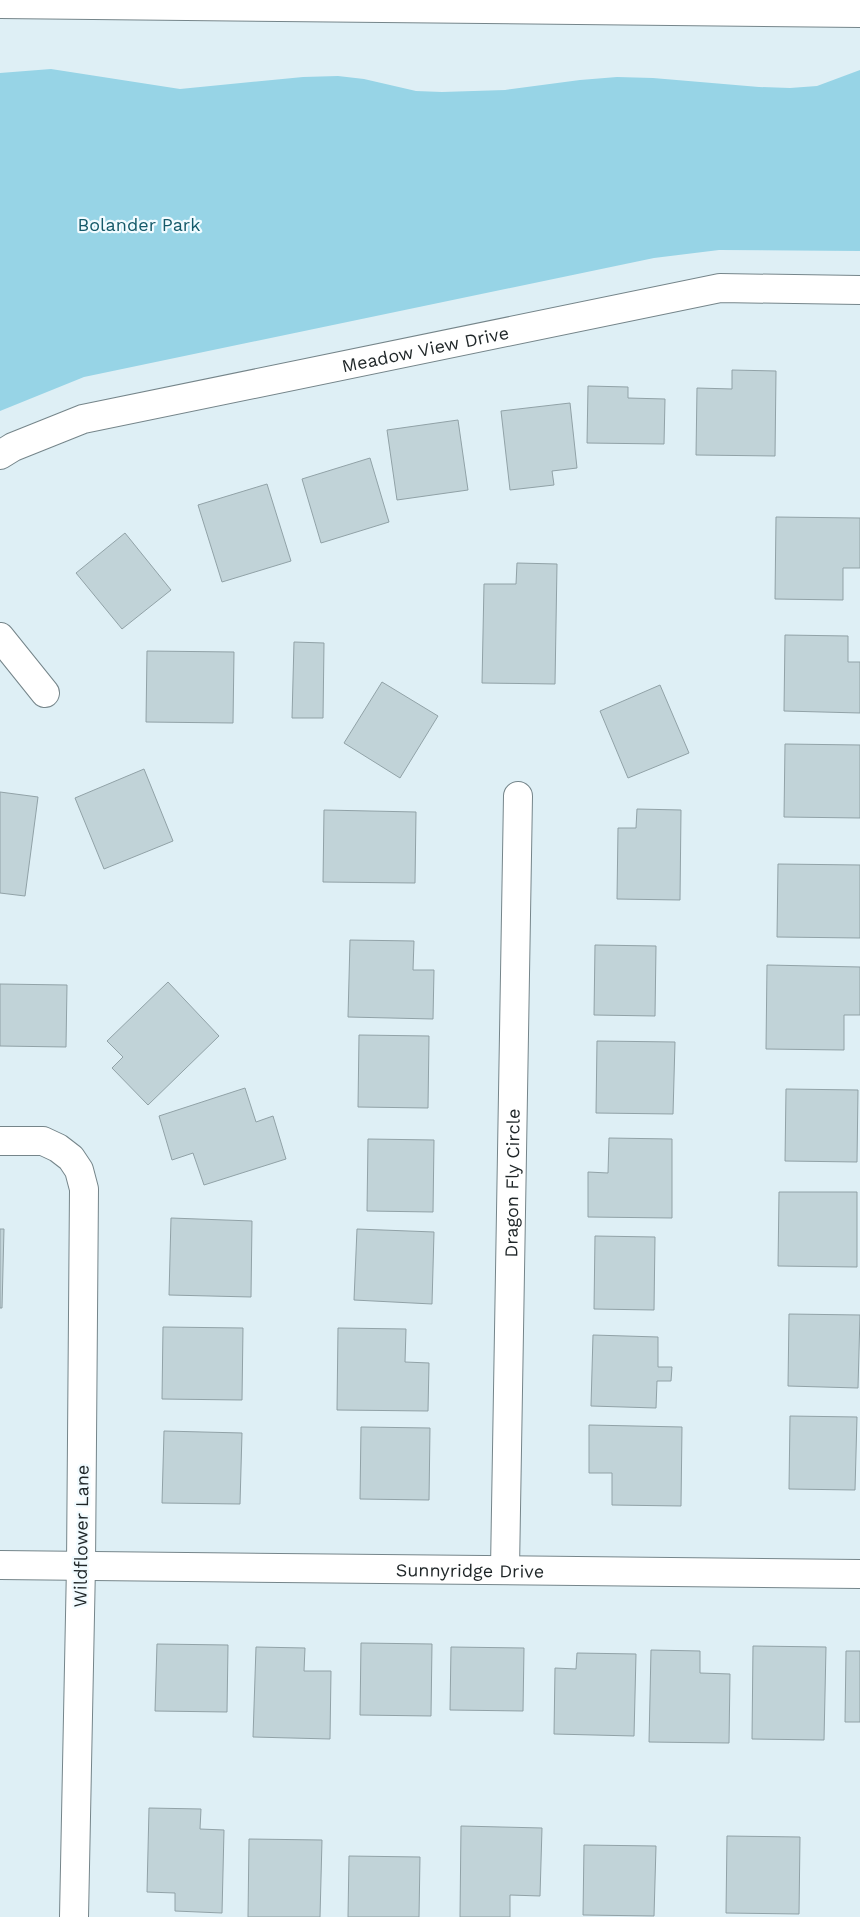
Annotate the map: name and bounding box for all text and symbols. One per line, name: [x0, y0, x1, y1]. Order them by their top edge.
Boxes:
park label: Bolander Park: [78, 214, 200, 235]
street label: Meadow View Drive: [340, 321, 511, 376]
street label: Dragon Fly Circle: [500, 1108, 523, 1258]
street label: Wildflower Lane: [69, 1464, 93, 1608]
street label: Sunnyridge Drive: [396, 1559, 544, 1581]

